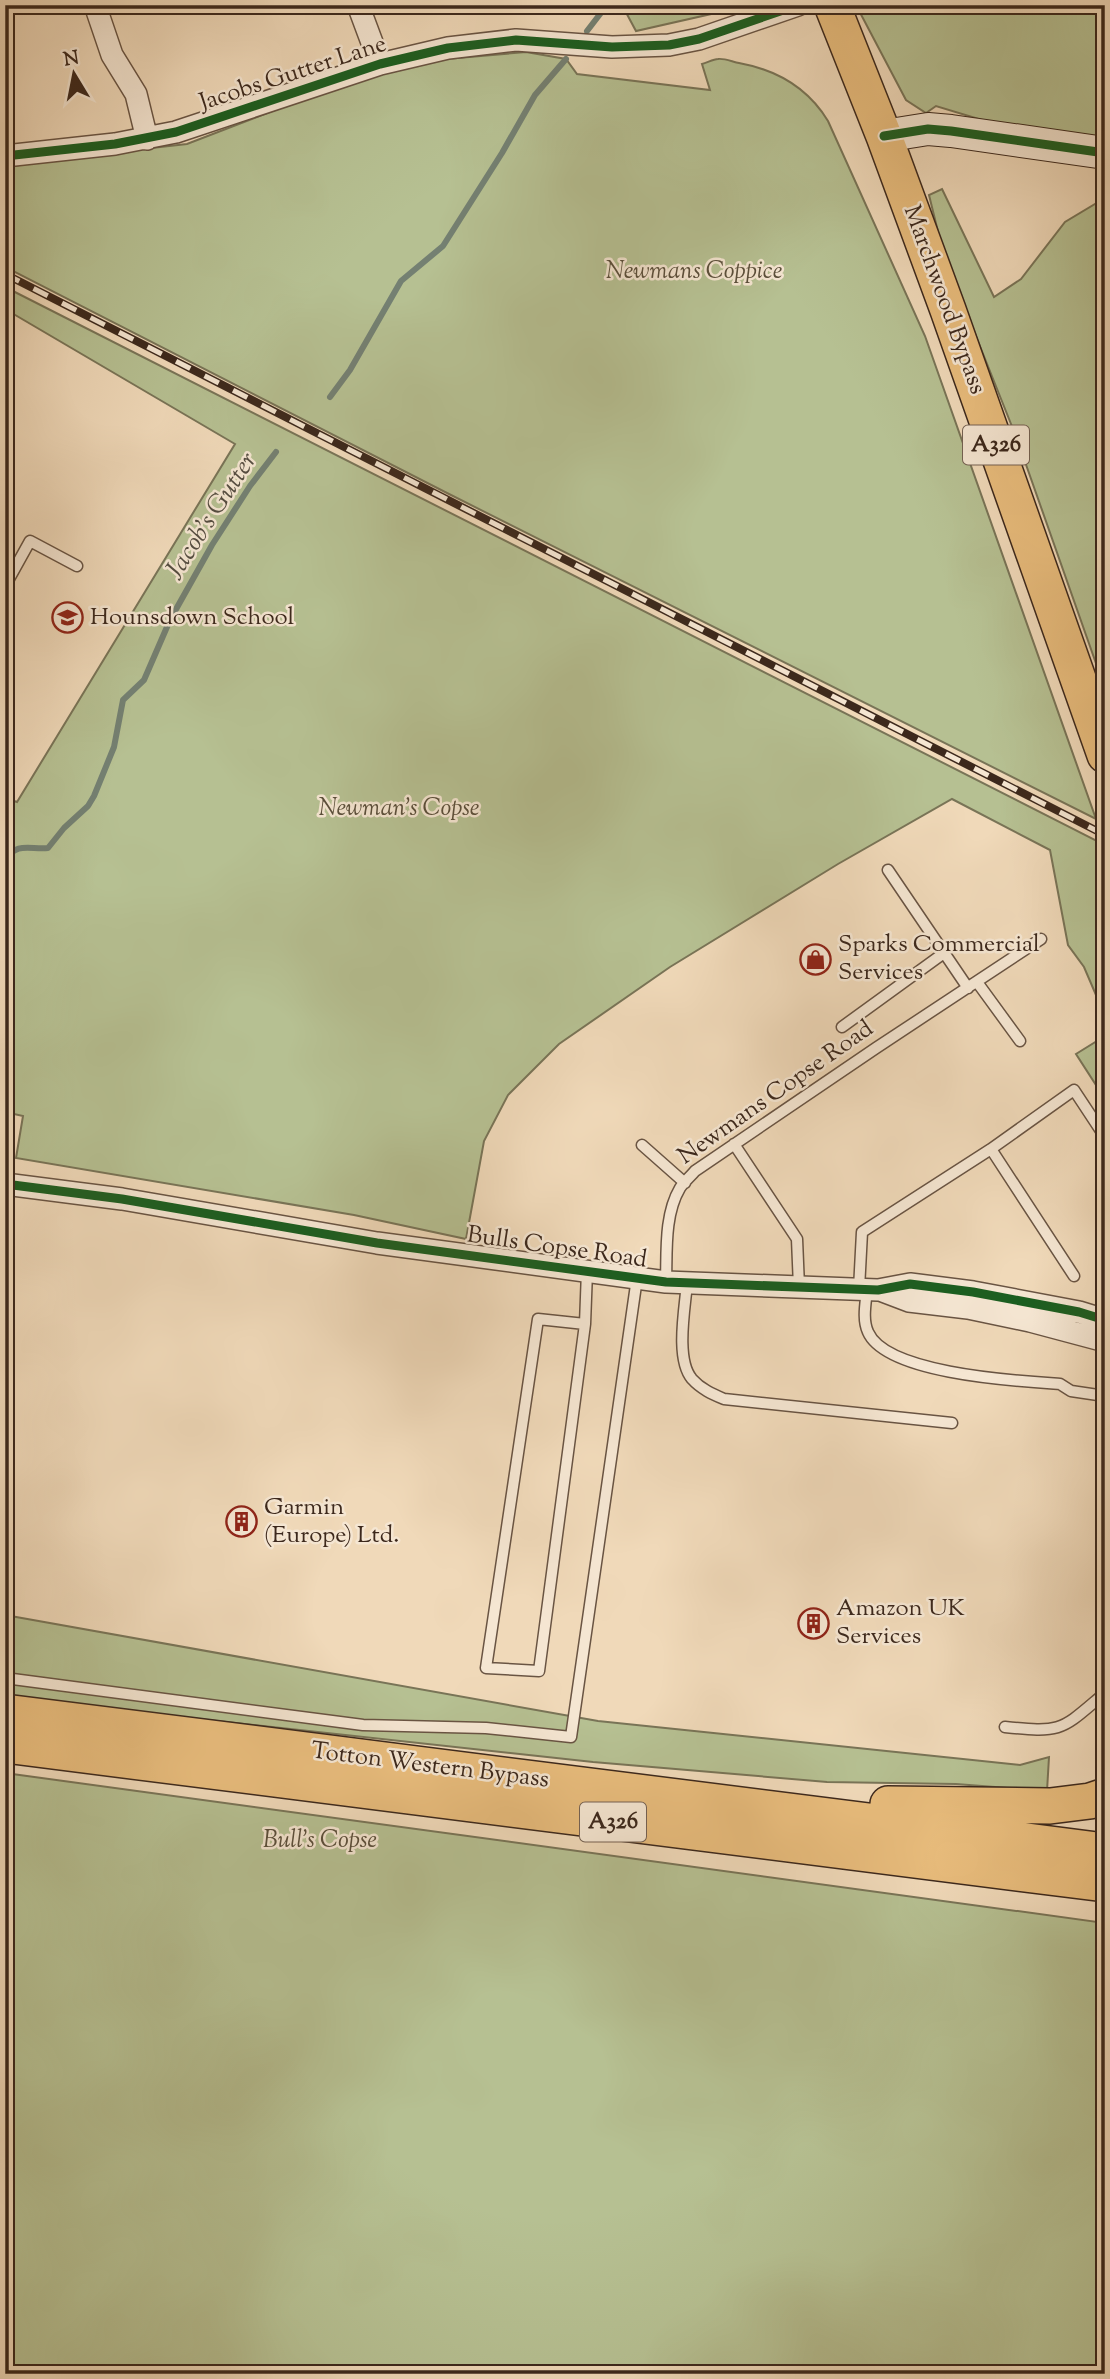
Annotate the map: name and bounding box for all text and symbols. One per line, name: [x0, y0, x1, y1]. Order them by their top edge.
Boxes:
street label: Jacobs Gutter Lane: [193, 28, 391, 121]
north arrow: [38, 38, 108, 108]
text: N: [62, 45, 81, 74]
street label: Marchwood Bypass: [894, 201, 994, 399]
park label: Newmans Coppice: [606, 255, 782, 289]
road number: A326: [963, 426, 1029, 464]
water label: Jacob's Gutter: [157, 446, 267, 587]
school or university icon: Hounsdown School: [50, 601, 84, 635]
place label: Hounsdown School: [90, 601, 295, 635]
park label: Newman's Copse: [318, 792, 480, 826]
place label: Sparks Commercial Services: [838, 928, 1040, 990]
shop icon: Sparks Commercial Services: [798, 942, 832, 976]
street label: Newmans Copse Road: [671, 1012, 881, 1173]
street label: Bulls Copse Road: [465, 1219, 650, 1278]
place label: Garmin (Europe) Ltd.: [264, 1491, 399, 1553]
building icon: Garmin (Europe) Ltd.: [224, 1505, 258, 1539]
place label: Amazon UK Services: [836, 1592, 965, 1654]
building icon: Amazon UK Services: [796, 1606, 830, 1640]
street label: Totton Western Bypass: [309, 1735, 551, 1797]
road number: A326: [580, 1802, 646, 1842]
park label: Bull's Copse: [263, 1824, 377, 1858]

